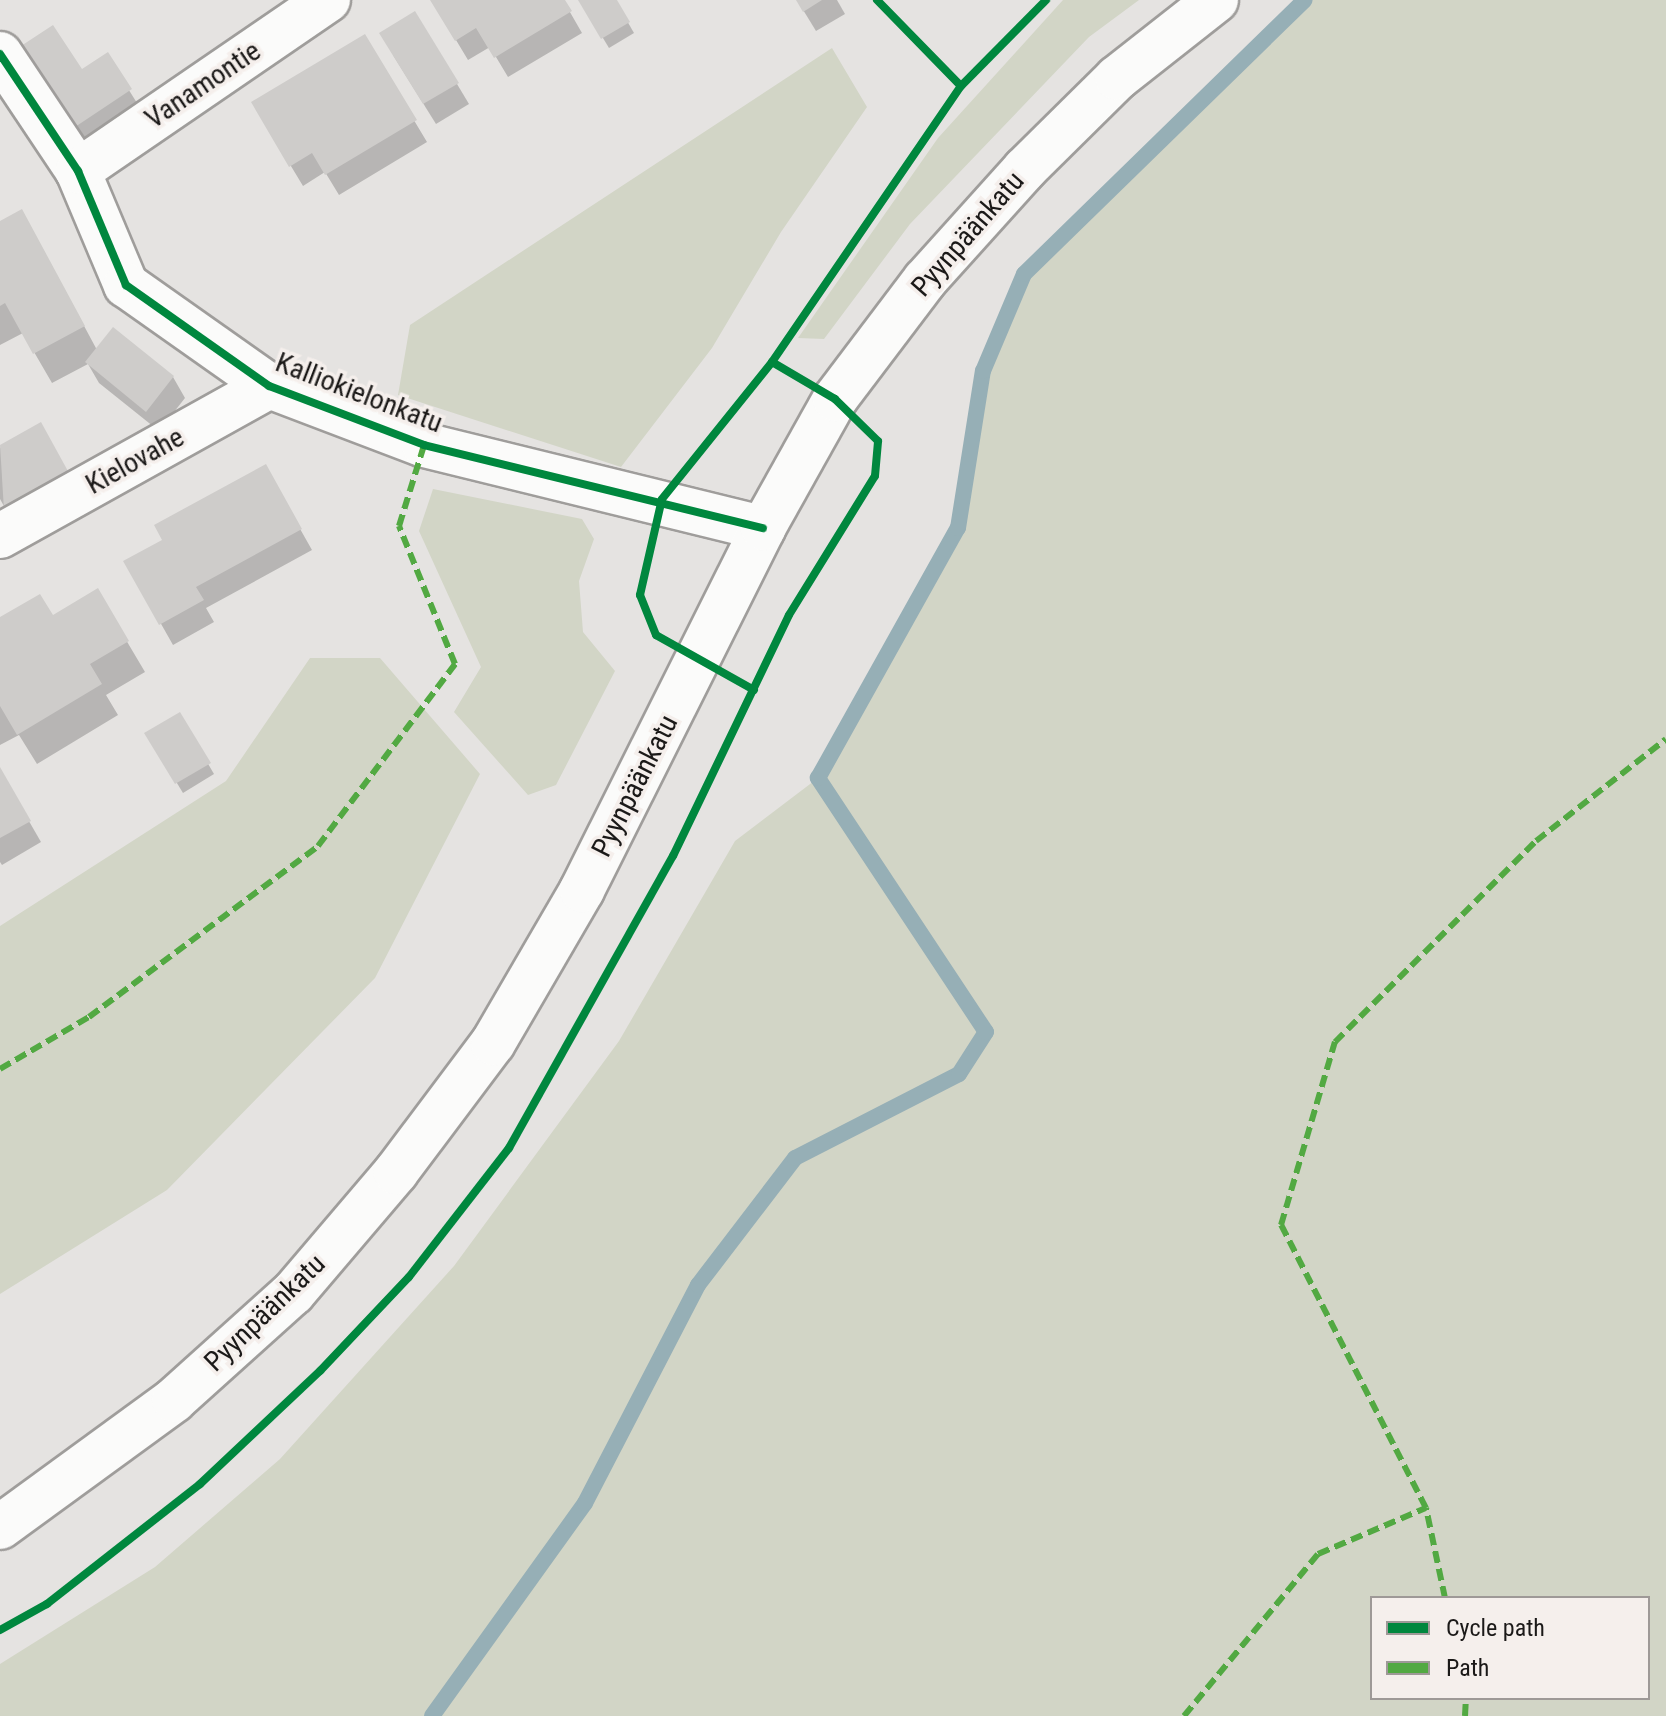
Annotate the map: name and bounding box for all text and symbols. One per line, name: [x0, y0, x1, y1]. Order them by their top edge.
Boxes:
street label: Vanamontie: [139, 34, 267, 136]
street label: Pyynpäänkatu: [905, 165, 1031, 303]
street label: Kalliokielonkatu: [271, 346, 447, 440]
street label: Kielovahe: [80, 420, 190, 502]
street label: Pyynpäänkatu: [585, 709, 685, 863]
street label: Pyynpäänkatu: [198, 1247, 332, 1379]
legend: [1370, 1596, 1650, 1700]
text: Cycle path: [1446, 1614, 1545, 1642]
text: Path: [1446, 1654, 1489, 1682]

